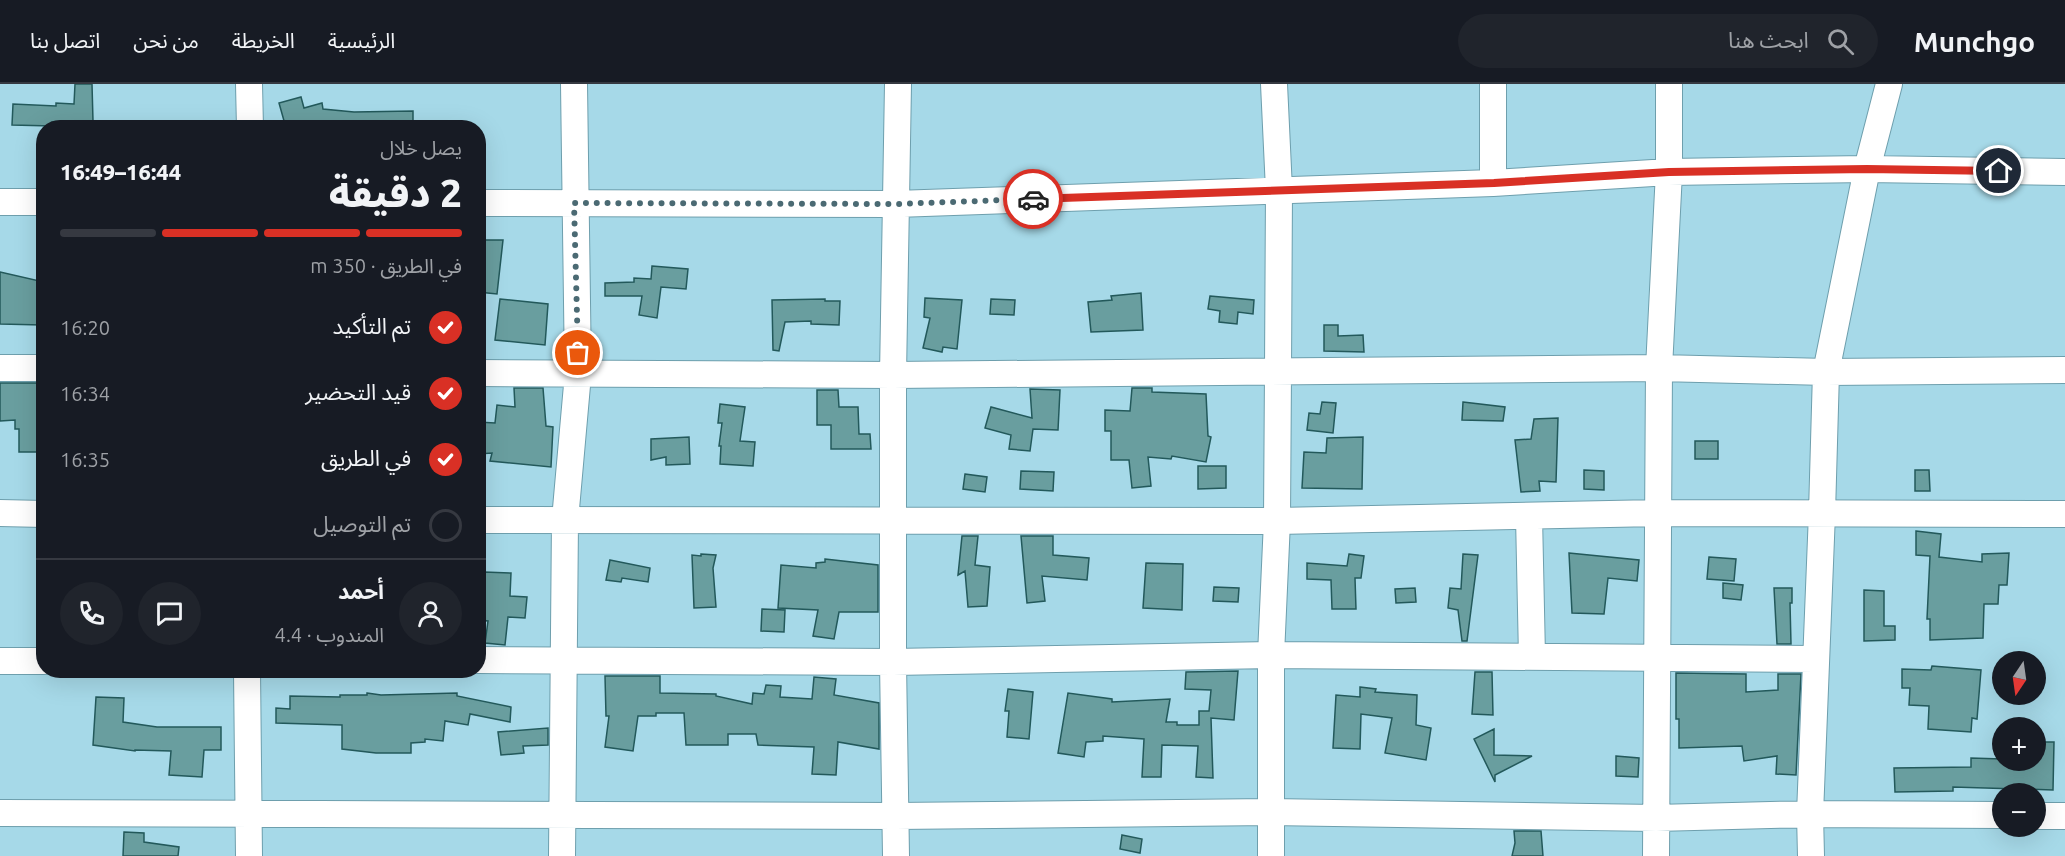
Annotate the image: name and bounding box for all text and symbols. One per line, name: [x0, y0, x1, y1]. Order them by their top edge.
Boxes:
search box: [1458, 14, 1878, 68]
icon: search: [1824, 25, 1857, 58]
text: Munchgo: [1914, 26, 2035, 57]
text: ابحث هنا: [1728, 27, 1809, 52]
text: اتصل بنا: [30, 28, 100, 52]
text: من نحن: [133, 28, 199, 52]
text: الخريطة: [232, 28, 295, 52]
text: الرئيسية: [328, 28, 395, 52]
text: يصل خلال: [380, 136, 462, 159]
pin: [1973, 145, 2024, 196]
icon: home: [1982, 154, 2015, 187]
text: 16:44–16:49: [60, 159, 181, 184]
courier: [1003, 169, 1063, 229]
text: 2 دقيقة: [329, 171, 462, 214]
icon: car: [1017, 183, 1050, 216]
text: في الطريق · 350 m: [310, 254, 462, 277]
icon: check: [429, 311, 462, 344]
text: تم التأكيد: [333, 313, 411, 338]
text: 16:20: [60, 316, 110, 339]
pin: [552, 327, 603, 378]
icon: bag: [561, 336, 594, 369]
icon: check: [429, 377, 462, 410]
text: قيد التحضير: [305, 379, 411, 404]
text: 16:34: [60, 382, 110, 405]
icon: check: [429, 443, 462, 476]
text: في الطريق: [321, 445, 411, 470]
text: 16:35: [60, 448, 110, 471]
text: تم التوصيل: [313, 511, 411, 536]
text: أحمد: [338, 578, 384, 603]
button: phone: [60, 582, 123, 645]
button: chat: [138, 582, 201, 645]
button: person: [399, 582, 462, 645]
text: المندوب · 4.4: [275, 623, 384, 646]
north arrow: [1992, 651, 2046, 705]
map controls: [1992, 651, 2046, 837]
button: +: [1992, 717, 2046, 771]
button: −: [1992, 783, 2046, 837]

